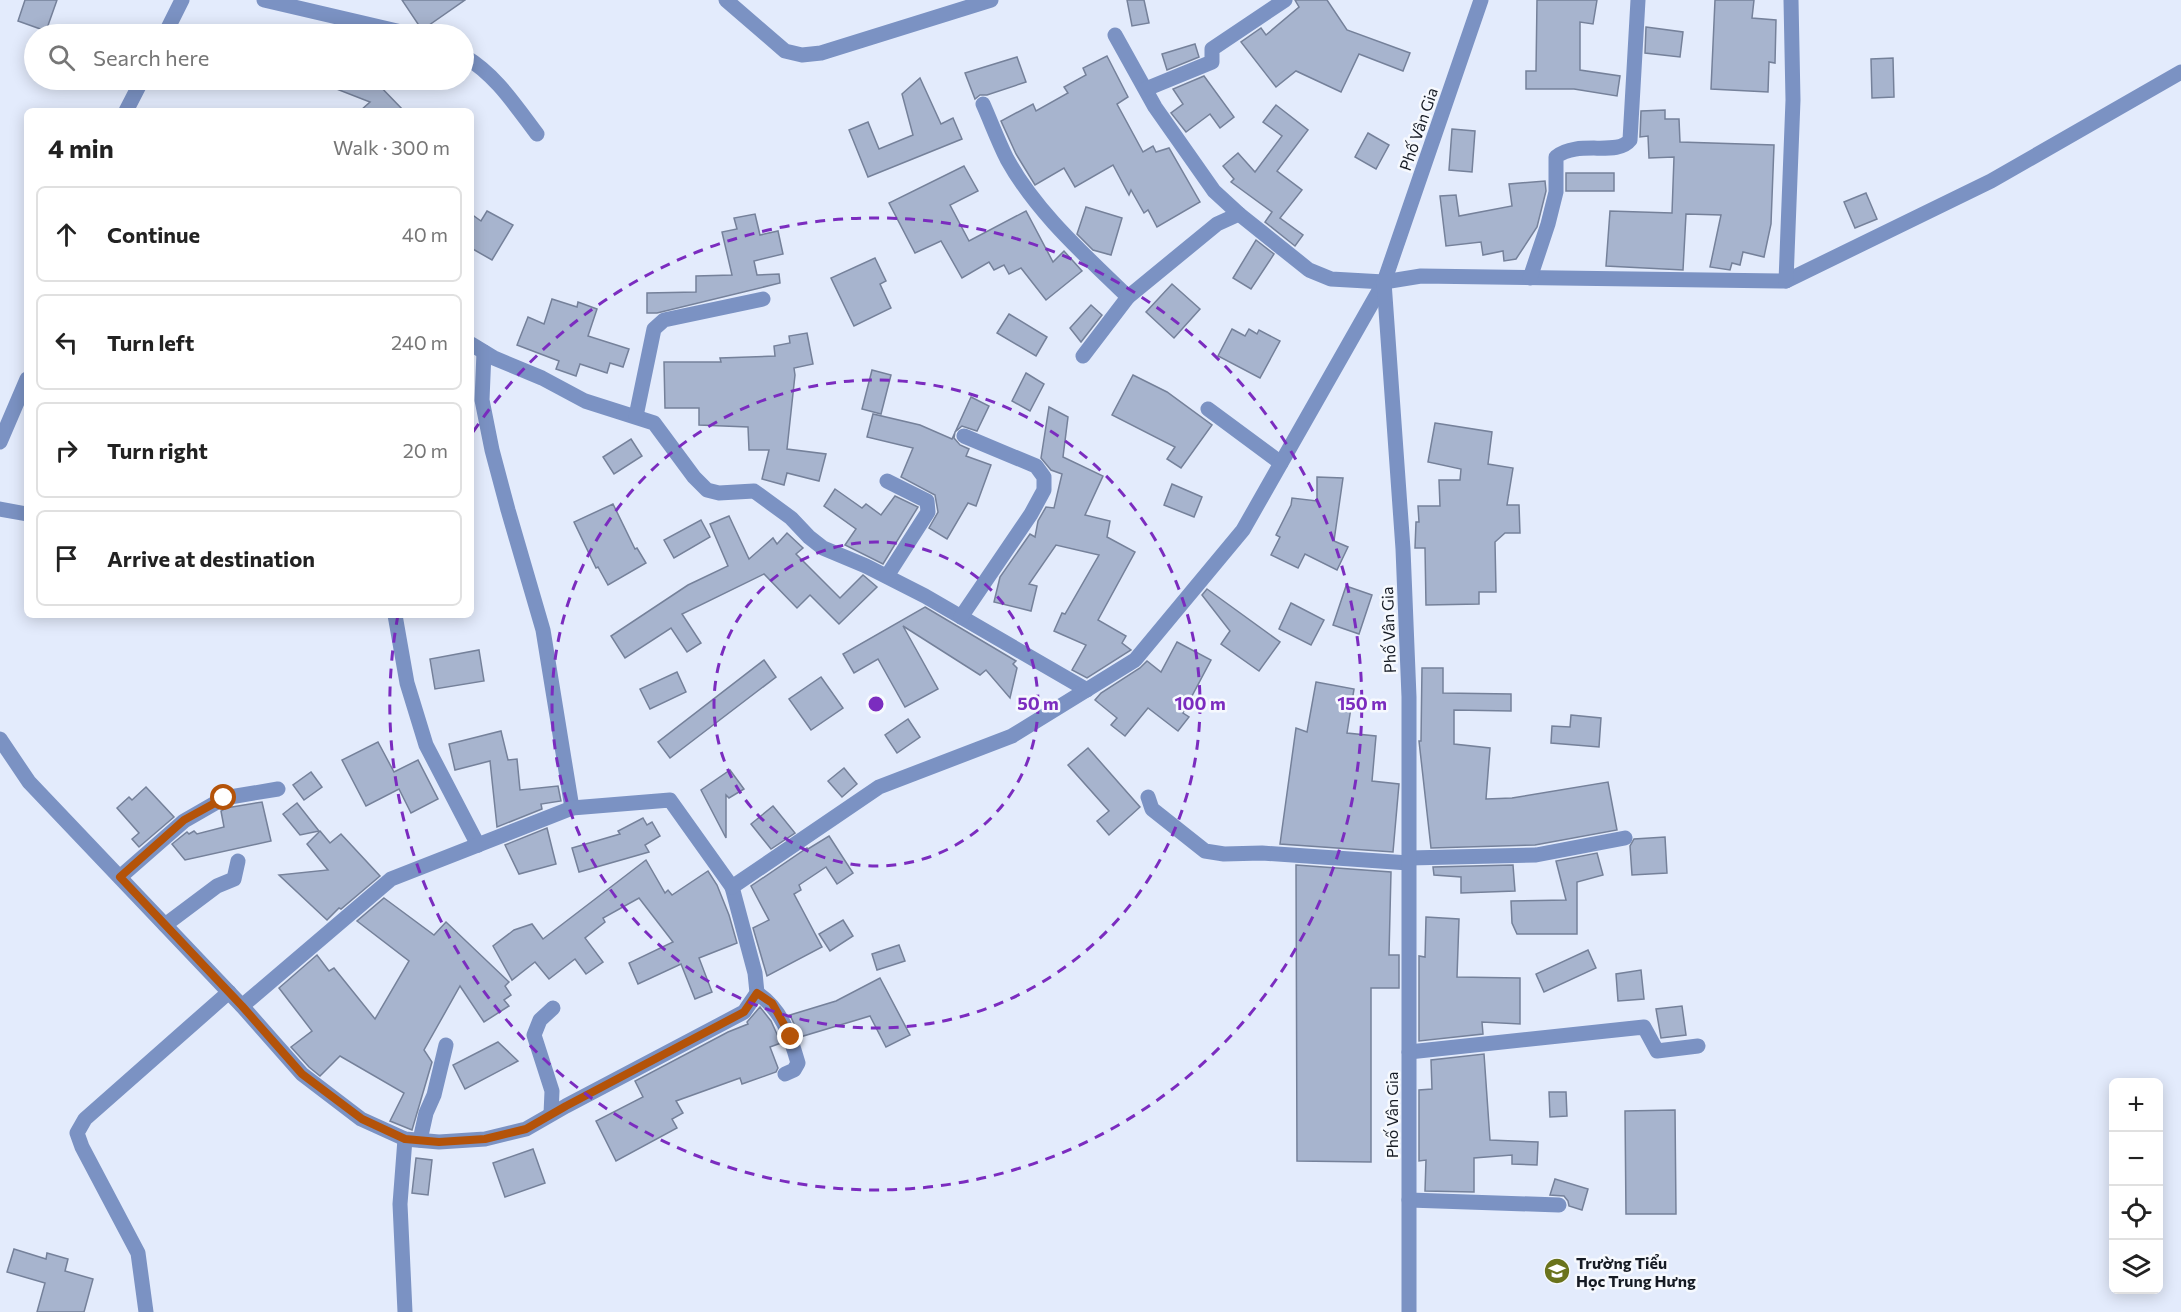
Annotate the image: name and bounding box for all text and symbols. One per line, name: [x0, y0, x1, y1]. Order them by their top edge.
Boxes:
search box: [24, 24, 474, 90]
icon: search: [45, 41, 78, 74]
text: Search here: [93, 44, 209, 71]
street label: Phố Vân Gia: [1395, 85, 1441, 173]
text: 4 min: [48, 132, 114, 163]
text: Walk · 300 m: [333, 135, 450, 159]
icon: ahead: [50, 218, 83, 251]
text: Continue: [107, 221, 200, 248]
text: 40 m: [402, 222, 448, 246]
icon: left: [50, 326, 83, 359]
text: Turn left: [107, 329, 194, 356]
text: 240 m: [391, 330, 448, 354]
icon: right: [50, 434, 83, 467]
text: Turn right: [107, 437, 208, 464]
text: 20 m: [403, 438, 448, 462]
icon: arrive: [50, 542, 83, 575]
text: Arrive at destination: [107, 545, 315, 572]
street label: Phố Vân Gia: [1377, 586, 1399, 674]
text: 50 m: [1017, 692, 1059, 714]
text: 100 m: [1174, 692, 1226, 714]
text: 150 m: [1337, 692, 1387, 714]
centre of rings: [866, 694, 886, 714]
route start: [210, 784, 236, 810]
route end: [777, 1023, 803, 1049]
street label: Phố Vân Gia: [1382, 1072, 1401, 1158]
map controls: [2109, 1078, 2163, 1294]
button: +: [2109, 1078, 2163, 1132]
button: −: [2109, 1132, 2163, 1186]
button: locate: [2109, 1186, 2163, 1240]
button: layers: [2109, 1240, 2163, 1294]
place label: Trường Tiểu Học Trung Hưng: [1576, 1253, 1696, 1291]
school or university icon: Trường Tiểu Học Trung Hưng: [1542, 1256, 1572, 1286]

